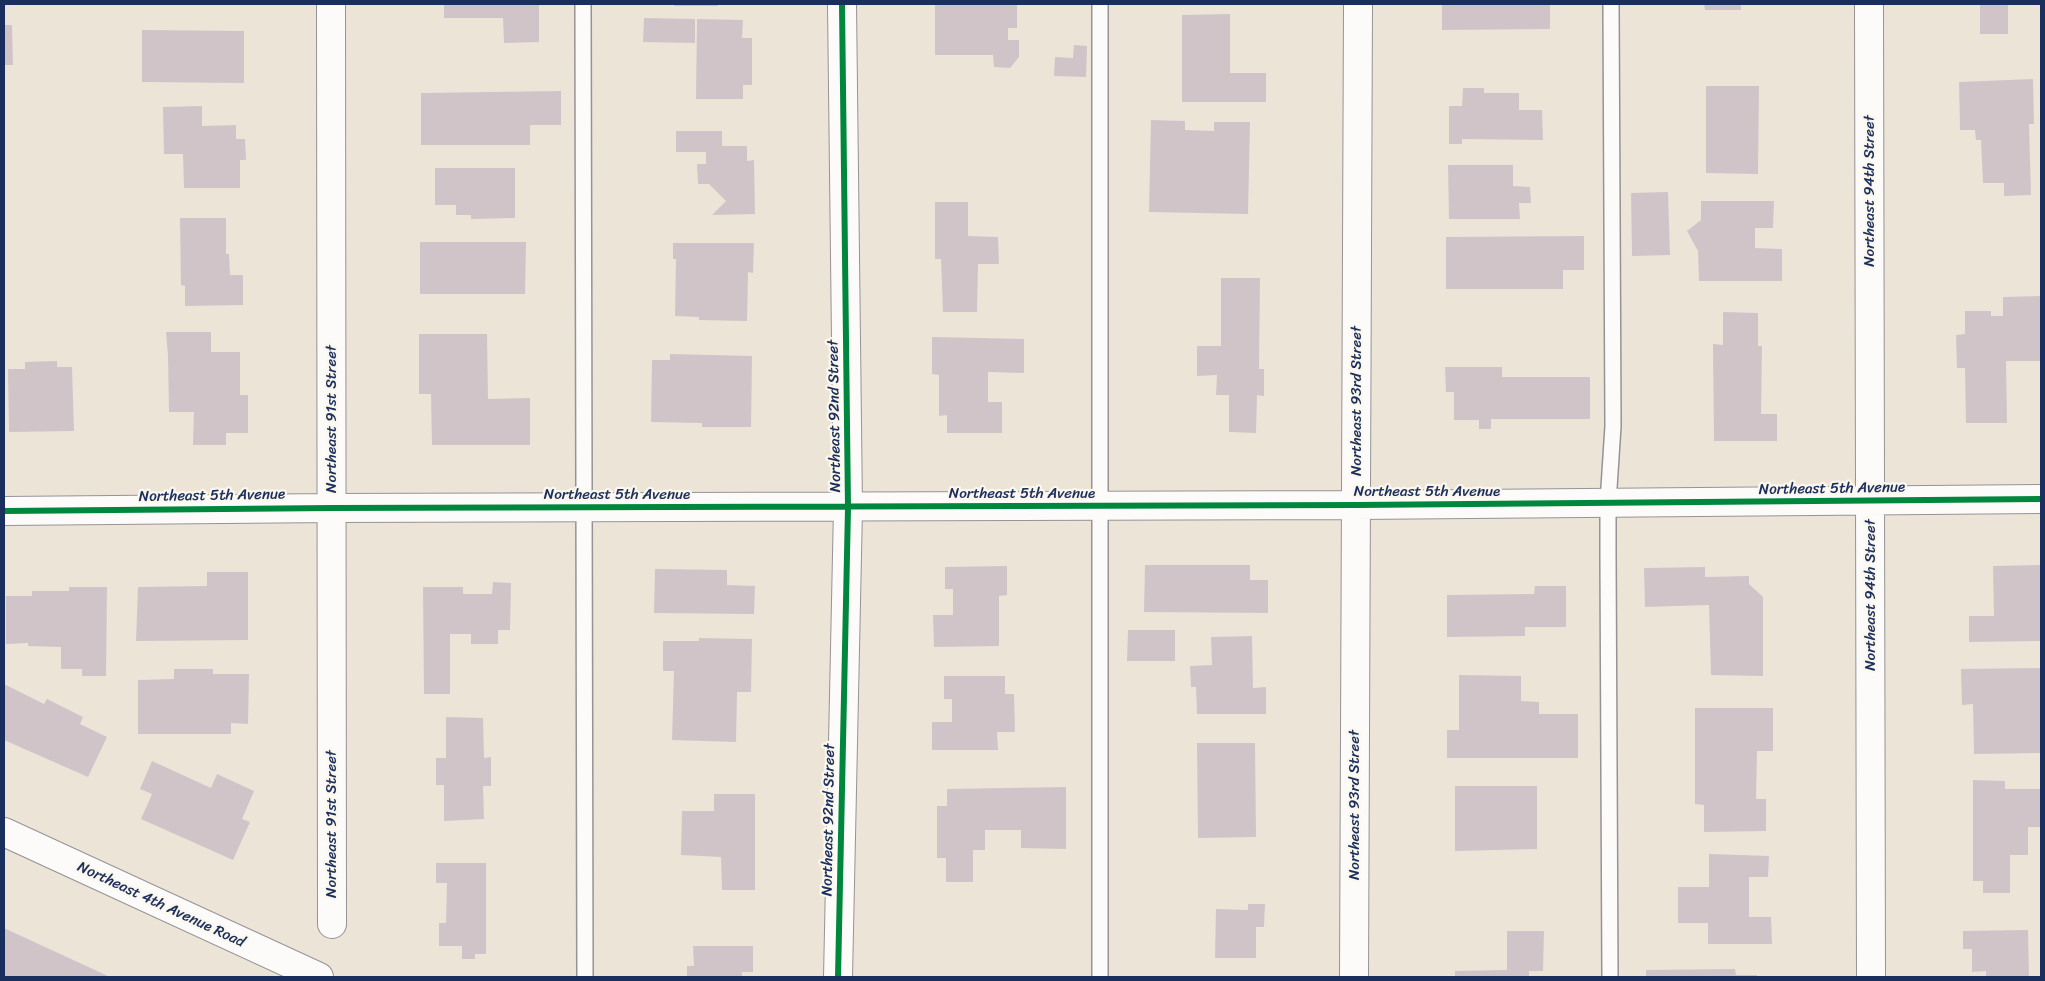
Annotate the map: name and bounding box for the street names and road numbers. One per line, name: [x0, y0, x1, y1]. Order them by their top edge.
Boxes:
street label: Northeast 94th Street: [1861, 115, 1879, 267]
street label: Northeast 93rd Street: [1348, 326, 1366, 476]
street label: Northeast 92nd Street: [825, 340, 845, 492]
street label: Northeast 91st Street: [323, 345, 341, 493]
street label: Northeast 5th Avenue: [1759, 479, 1905, 499]
street label: Northeast 5th Avenue: [1354, 483, 1500, 501]
street label: Northeast 5th Avenue: [949, 485, 1095, 503]
street label: Northeast 5th Avenue: [139, 486, 285, 506]
street label: Northeast 5th Avenue: [544, 486, 690, 504]
street label: Northeast 94th Street: [1862, 519, 1880, 671]
street label: Northeast 93rd Street: [1346, 730, 1364, 880]
street label: Northeast 92nd Street: [819, 744, 839, 896]
street label: Northeast 91st Street: [323, 750, 341, 898]
street label: Northeast 4th Avenue Road: [74, 858, 248, 952]

